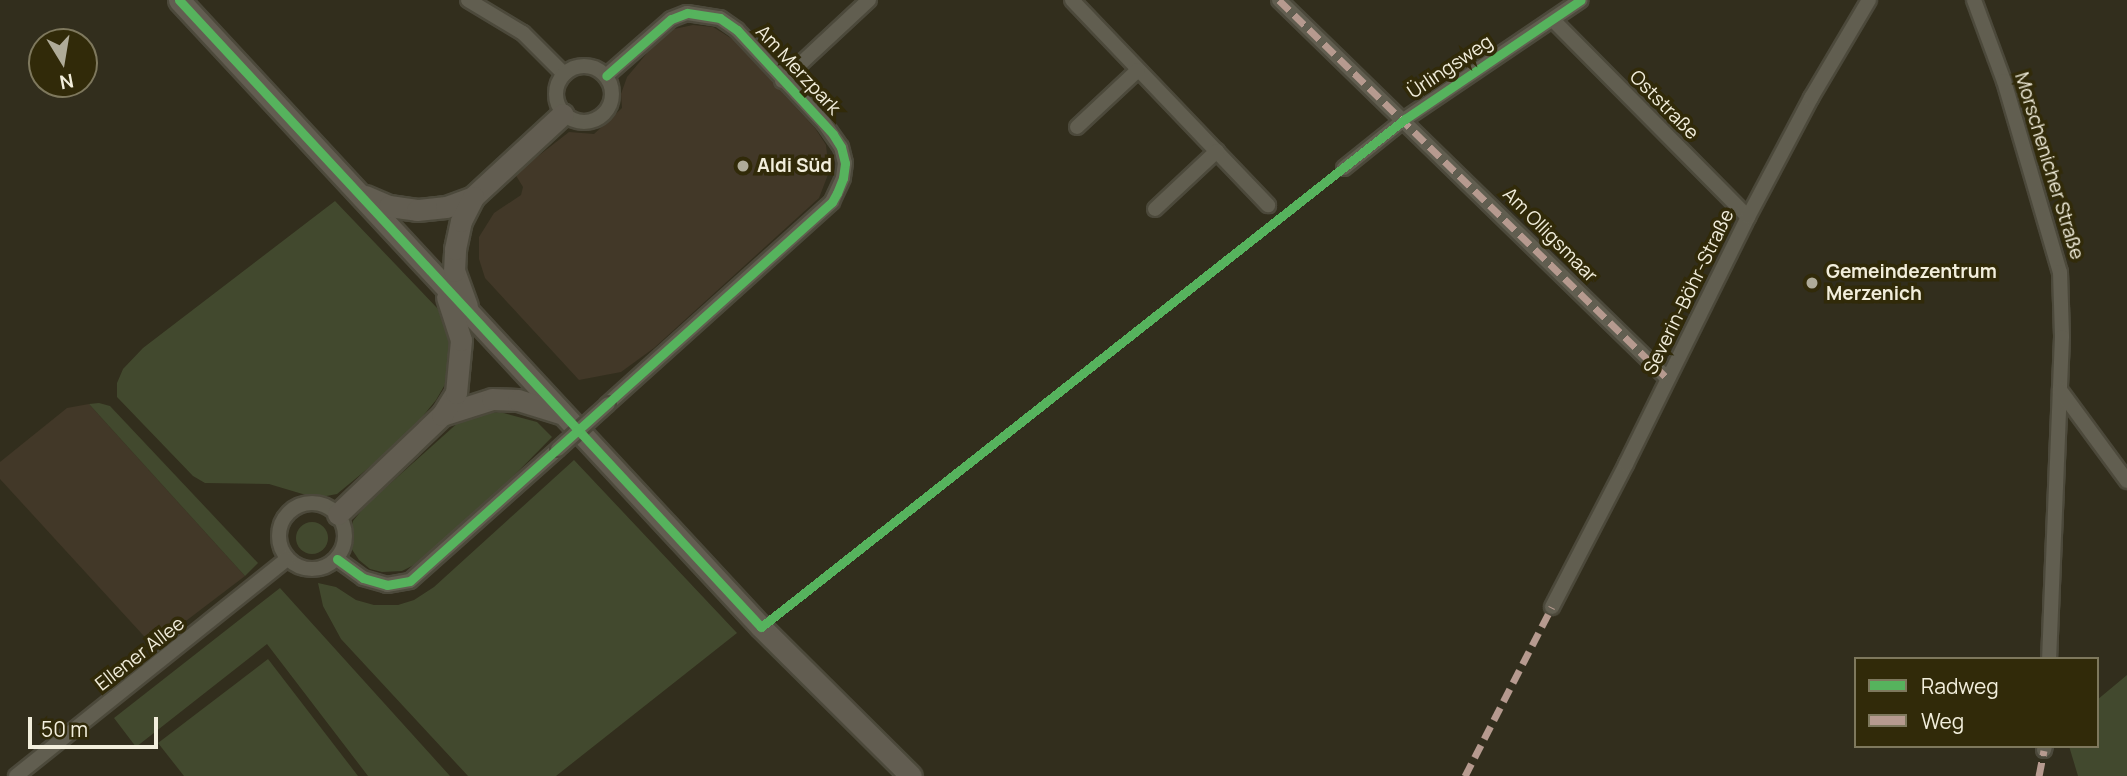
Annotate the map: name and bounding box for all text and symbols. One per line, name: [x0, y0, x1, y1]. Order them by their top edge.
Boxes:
street label: Am Merzpark: [751, 21, 845, 119]
north arrow: [28, 28, 98, 98]
street label: Ürlingsweg: [1403, 30, 1497, 104]
street label: Oststraße: [1625, 66, 1703, 144]
text: N: [57, 68, 76, 96]
street label: Morschenicher Straße: [2010, 70, 2088, 262]
place label: Aldi Süd: [757, 155, 832, 177]
marker: Aldi Süd: [735, 158, 751, 174]
street label: Am Olligsmaar: [1498, 183, 1602, 287]
street label: Severin-Böhr-Straße: [1639, 206, 1739, 378]
place label: Gemeindezentrum Merzenich: [1826, 261, 1997, 305]
marker: Gemeindezentrum Merzenich: [1804, 275, 1820, 291]
street label: Ellener Allee: [91, 612, 189, 696]
legend: [1854, 657, 2099, 748]
text: Radweg: [1921, 672, 1999, 700]
scale bar: [32, 702, 161, 746]
text: Weg: [1921, 707, 1964, 735]
text: 50 m: [41, 715, 88, 743]

